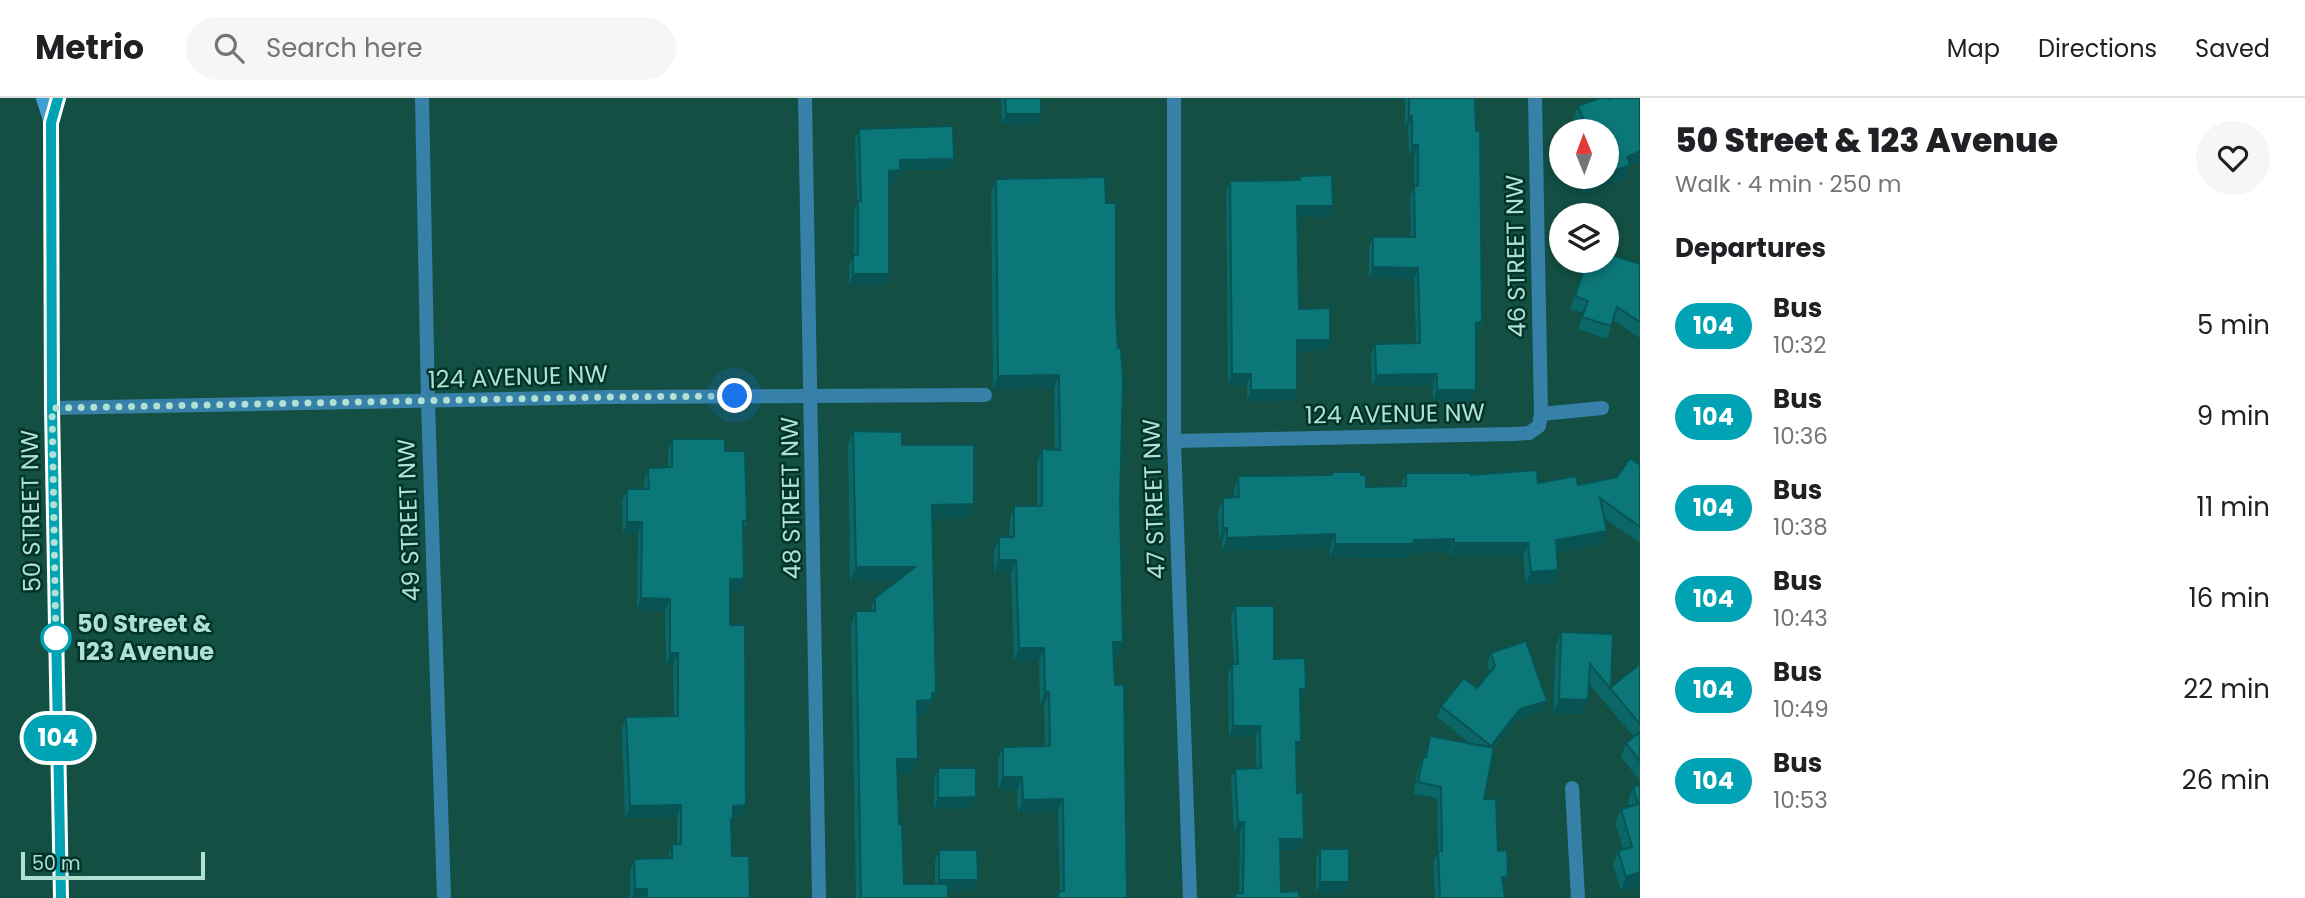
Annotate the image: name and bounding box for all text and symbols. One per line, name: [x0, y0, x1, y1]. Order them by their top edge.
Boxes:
search box: [186, 17, 676, 80]
text: Metrio: [35, 24, 144, 71]
icon: search: [210, 29, 248, 67]
text: Search here: [266, 30, 423, 66]
text: Map: [1947, 32, 2000, 65]
text: Directions: [2038, 32, 2157, 65]
text: Saved: [2195, 32, 2270, 65]
text: 50 Street & 123 Avenue: [1675, 117, 2058, 164]
north arrow: [1549, 119, 1619, 189]
map controls: [1549, 119, 1619, 273]
button: heart: [2196, 121, 2270, 195]
text: Walk · 4 min · 250 m: [1675, 168, 1901, 200]
street label: 46 STREET NW: [1498, 174, 1533, 338]
button: layers: [1549, 203, 1619, 273]
text: Departures: [1675, 230, 1826, 266]
text: Bus: [1773, 290, 1822, 326]
text: 5 min: [2197, 307, 2270, 343]
text: 104: [1693, 309, 1734, 342]
text: 10:32: [1773, 329, 1826, 361]
street label: 124 AVENUE NW: [428, 357, 608, 396]
your location: [717, 378, 752, 413]
text: Bus: [1773, 381, 1822, 417]
street label: 124 AVENUE NW: [1305, 395, 1485, 432]
text: 9 min: [2197, 398, 2270, 434]
text: 104: [1693, 400, 1734, 433]
street label: 48 STREET NW: [773, 416, 808, 580]
street label: 47 STREET NW: [1134, 418, 1173, 580]
text: 10:36: [1773, 420, 1828, 452]
street label: 50 STREET NW: [13, 429, 48, 593]
street label: 49 STREET NW: [389, 438, 428, 602]
text: Bus: [1773, 472, 1822, 508]
text: 11 min: [2197, 489, 2270, 525]
text: 104: [1693, 491, 1734, 524]
text: 10:38: [1773, 511, 1828, 543]
text: Bus: [1773, 563, 1822, 599]
text: 16 min: [2188, 580, 2270, 616]
text: 104: [1693, 582, 1734, 615]
text: 10:43: [1773, 602, 1828, 634]
place label: 50 Street & 123 Avenue: [77, 607, 214, 668]
marker: 50 Street & 123 Avenue: [41, 623, 71, 653]
text: Bus: [1773, 654, 1822, 690]
text: 22 min: [2183, 671, 2270, 707]
text: 104: [1693, 673, 1734, 706]
text: 10:49: [1773, 693, 1829, 725]
line badge: 104: [18, 715, 98, 761]
text: 104: [38, 721, 78, 754]
text: Bus: [1773, 745, 1822, 781]
text: 26 min: [2182, 762, 2270, 798]
text: 104: [1693, 764, 1734, 797]
text: 10:53: [1773, 784, 1828, 816]
scale bar: [21, 849, 205, 881]
text: 50 m: [32, 850, 81, 877]

